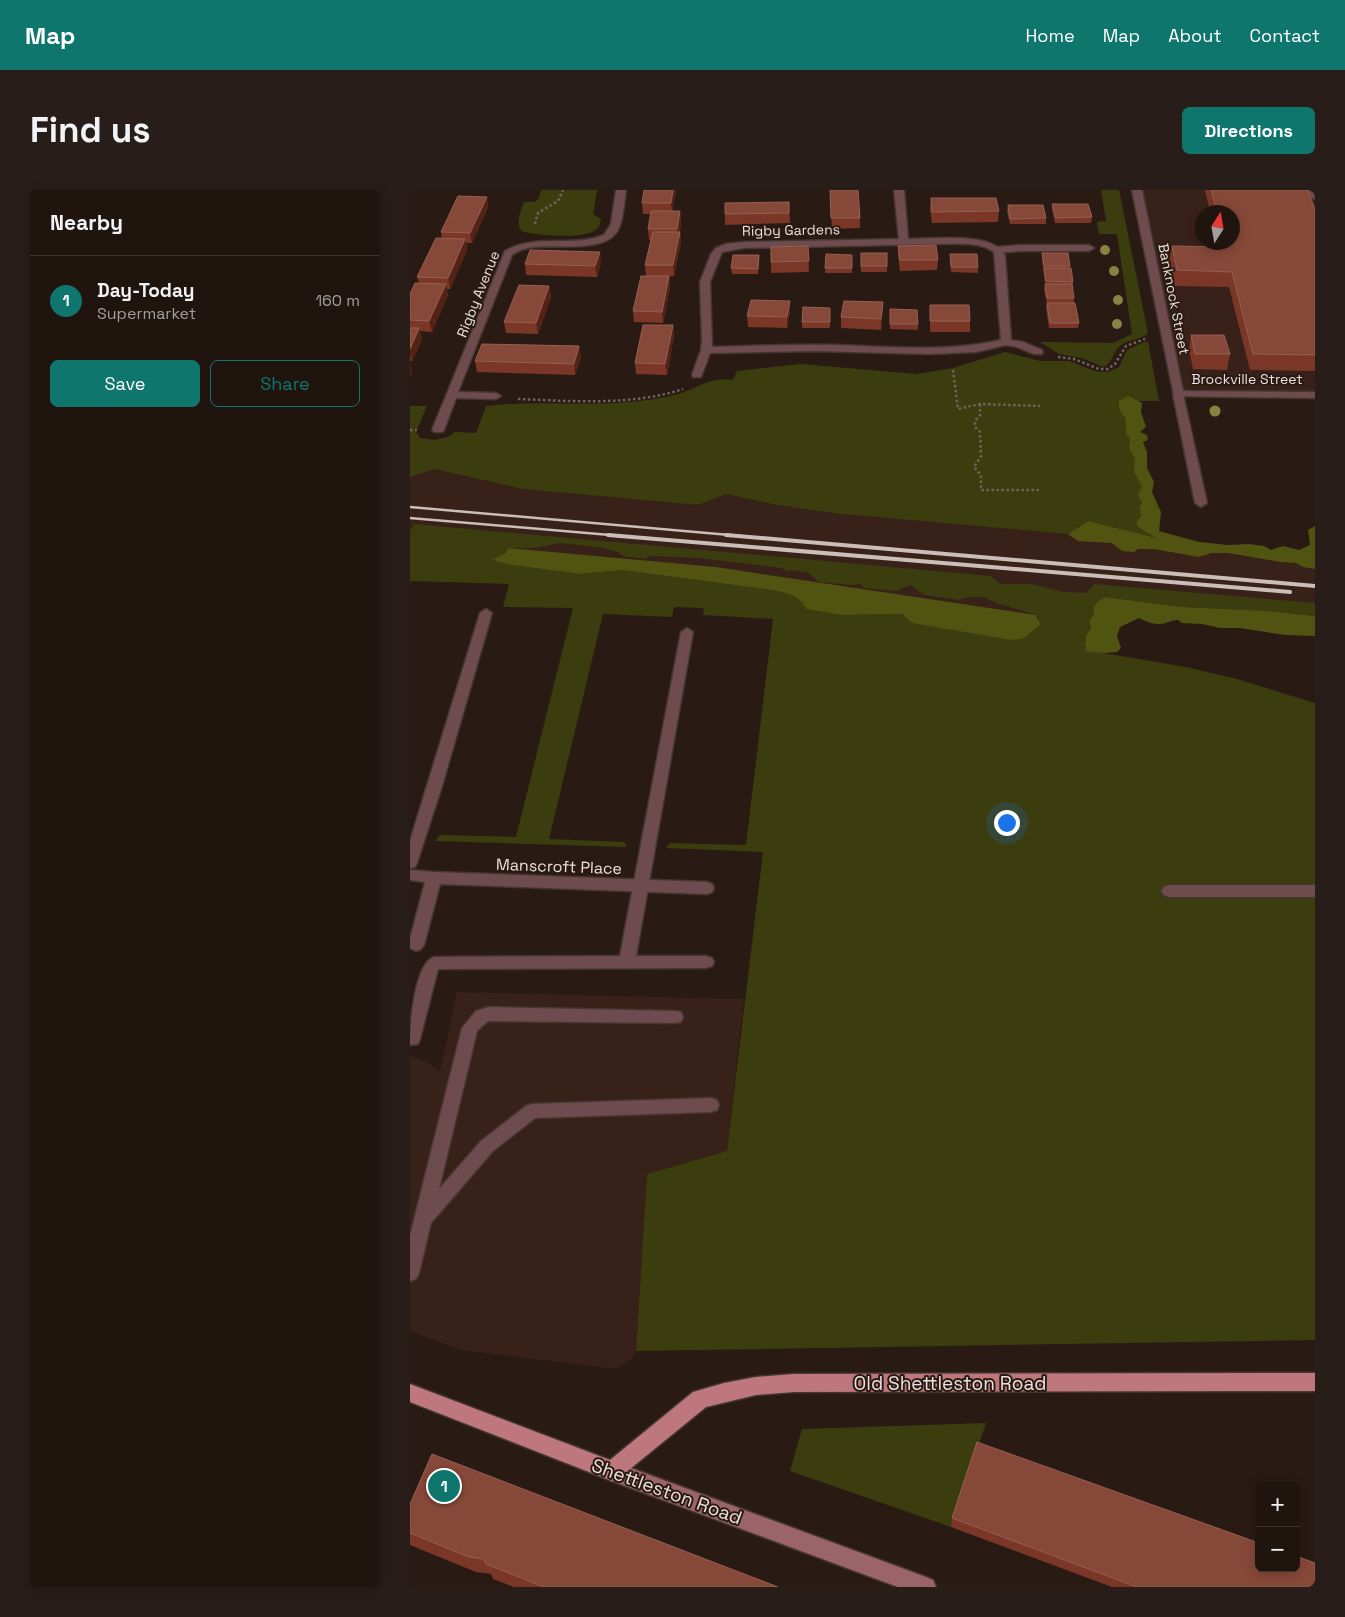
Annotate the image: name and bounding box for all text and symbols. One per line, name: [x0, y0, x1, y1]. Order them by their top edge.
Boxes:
text: Map: [25, 20, 75, 51]
text: Home: [1026, 24, 1075, 47]
text: Map: [1103, 24, 1140, 47]
text: About: [1168, 24, 1222, 47]
text: Contact: [1250, 24, 1320, 47]
button: Directions: [1182, 107, 1315, 154]
text: Find us: [30, 108, 151, 152]
north arrow: [1195, 205, 1240, 250]
text: Nearby: [50, 209, 123, 236]
street label: Rigby Gardens: [742, 220, 840, 240]
street label: Banknock Street: [1154, 242, 1194, 356]
street label: Rigby Avenue: [452, 248, 504, 340]
text: Day-Today: [97, 278, 194, 303]
text: 1: [62, 290, 70, 311]
text: 160 m: [315, 290, 360, 311]
text: Supermarket: [97, 303, 196, 324]
button: Save: [50, 360, 200, 407]
button: Share: [210, 360, 360, 407]
street label: Brockville Street: [1191, 370, 1303, 388]
your location: [994, 810, 1020, 836]
street label: Manscroft Place: [496, 854, 622, 879]
street label: Old Shettleston Road: [854, 1371, 1046, 1396]
street label: Shettleston Road: [588, 1453, 746, 1530]
pin: 1: [428, 1467, 460, 1505]
map controls: [1255, 1482, 1300, 1572]
button: +: [1255, 1482, 1300, 1527]
button: −: [1255, 1527, 1300, 1572]

